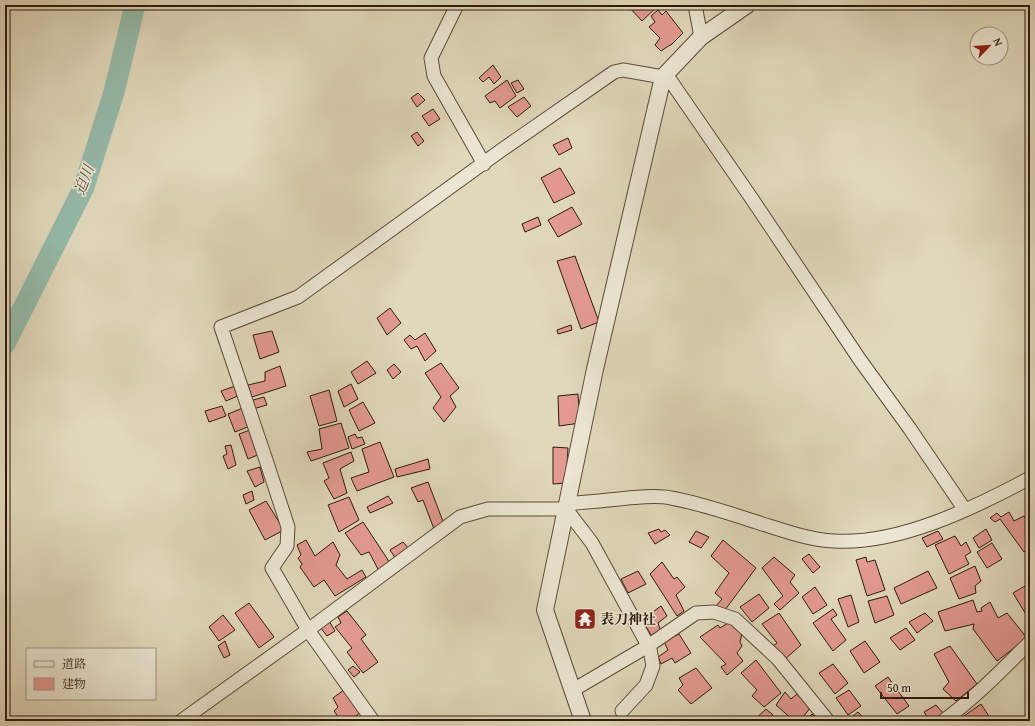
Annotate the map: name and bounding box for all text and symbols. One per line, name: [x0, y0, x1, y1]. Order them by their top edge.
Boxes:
north arrow: [969, 26, 1009, 66]
text: N: [989, 35, 1007, 49]
water label: 迫川: [68, 160, 99, 198]
temple icon: 表刀神社: [572, 606, 598, 632]
place label: 表刀神社: [600, 609, 656, 629]
legend: [26, 648, 156, 700]
text: 道路: [62, 655, 86, 672]
scale bar: [881, 674, 968, 700]
text: 建物: [62, 675, 86, 692]
text: 50 m: [887, 679, 911, 696]

